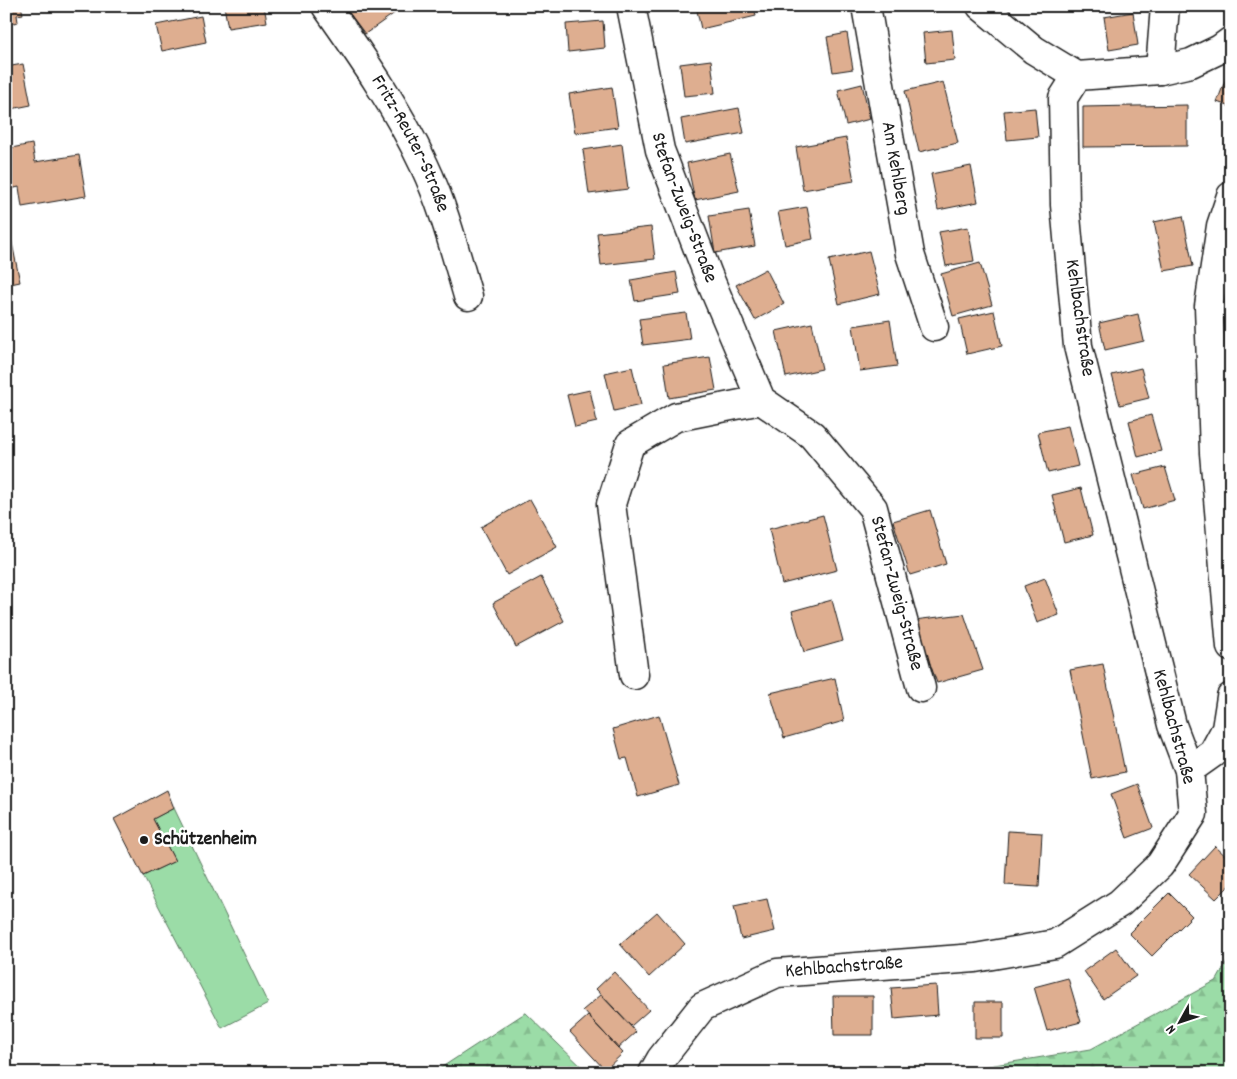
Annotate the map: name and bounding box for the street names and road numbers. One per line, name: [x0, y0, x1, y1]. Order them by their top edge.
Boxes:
street label: Fritz-Reuter-Straße: [363, 70, 456, 217]
street label: Am Kehlberg: [873, 119, 917, 218]
street label: Stefan-Zweig-Straße: [643, 130, 724, 288]
street label: Kehlbachstraße: [1057, 258, 1101, 379]
street label: Stefan-Zweig-Straße: [862, 513, 930, 674]
street label: Kehlbachstraße: [1144, 666, 1202, 788]
street label: Kehlbachstraße: [784, 949, 904, 986]

